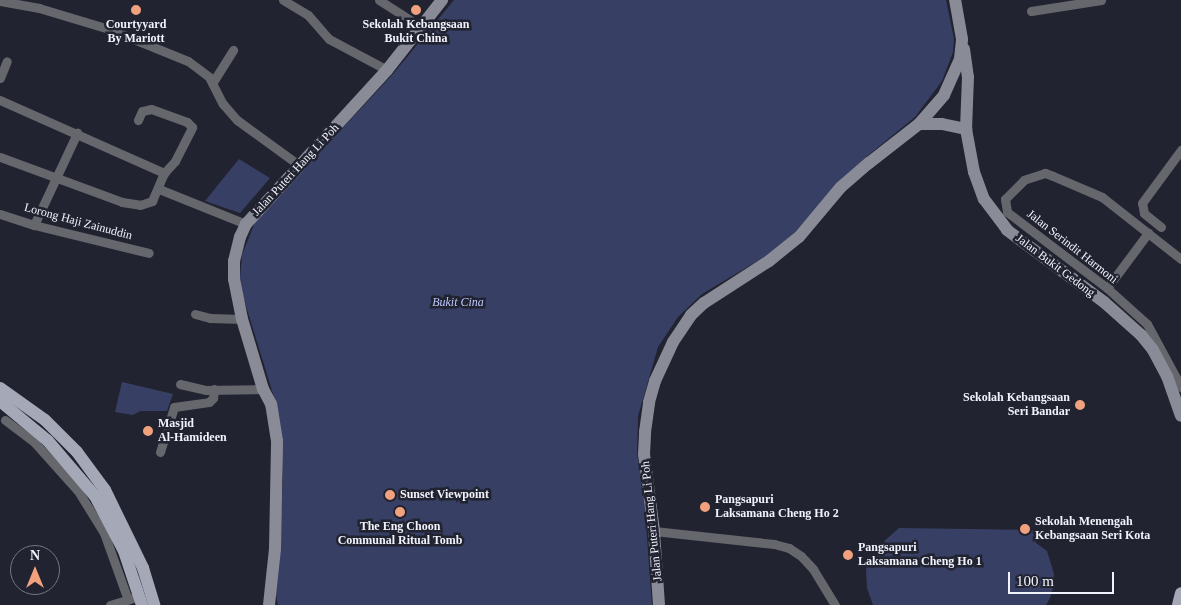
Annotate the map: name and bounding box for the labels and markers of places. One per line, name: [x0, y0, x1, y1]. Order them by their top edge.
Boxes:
marker: Courtyyard By Mariott: [130, 4, 142, 16]
marker: Sekolah Kebangsaan Bukit China: [410, 4, 422, 16]
place label: Courtyyard By Mariott: [103, 18, 169, 46]
place label: Sekolah Kebangsaan Bukit China: [355, 18, 477, 46]
place label: Sekolah Kebangsaan Seri Bandar: [948, 391, 1070, 419]
marker: Sekolah Kebangsaan Seri Bandar: [1074, 399, 1086, 411]
place label: Masjid Al-Hamideen: [158, 417, 235, 445]
marker: Masjid Al-Hamideen: [142, 425, 154, 437]
place label: Sunset Viewpoint: [400, 488, 503, 502]
marker: Sunset Viewpoint: [384, 489, 396, 501]
place label: Pangsapuri Laksamana Cheng Ho 2: [715, 493, 852, 521]
marker: Pangsapuri Laksamana Cheng Ho 2: [699, 501, 711, 513]
marker: The Eng Choon Communal Ritual Tomb: [394, 506, 406, 518]
place label: Sekolah Menengah Kebangsaan Seri Kota: [1035, 515, 1163, 543]
place label: The Eng Choon Communal Ritual Tomb: [331, 520, 469, 548]
marker: Sekolah Menengah Kebangsaan Seri Kota: [1019, 523, 1031, 535]
place label: Pangsapuri Laksamana Cheng Ho 1: [858, 541, 995, 569]
marker: Pangsapuri Laksamana Cheng Ho 1: [842, 549, 854, 561]

